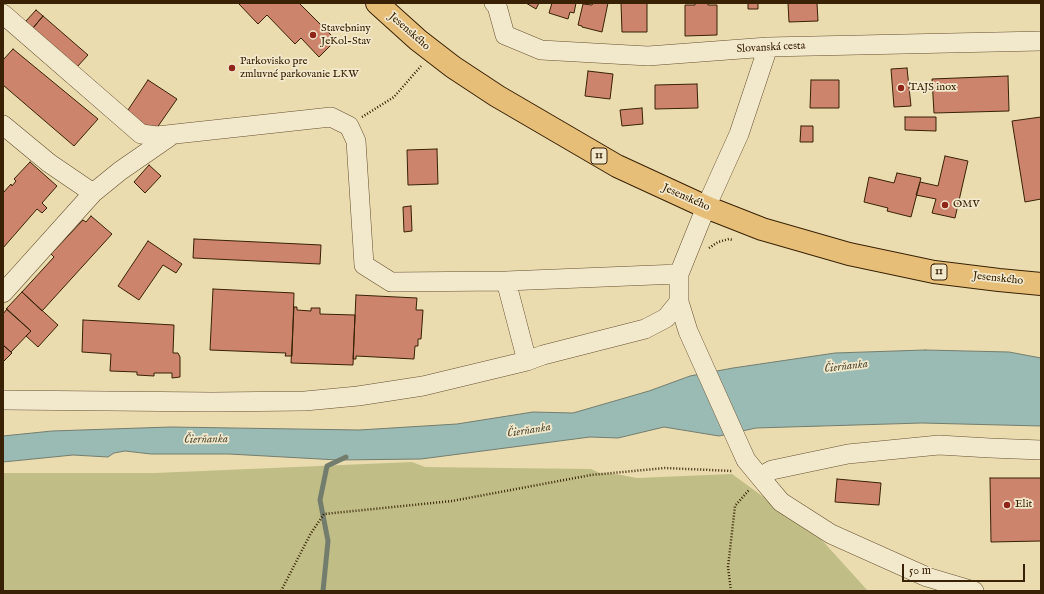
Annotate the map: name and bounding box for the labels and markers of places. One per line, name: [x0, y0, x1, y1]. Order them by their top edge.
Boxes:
place label: Stavebniny JeKol-Stav: [321, 22, 371, 48]
marker: Stavebniny JeKol-Stav: [308, 30, 318, 40]
place label: Parkovisko pre zmluvné parkovanie LKW: [240, 55, 359, 81]
marker: Parkovisko pre zmluvné parkovanie LKW: [227, 63, 237, 73]
place label: TAJS inox: [909, 81, 956, 95]
marker: TAJS inox: [896, 83, 906, 93]
place label: OMV: [953, 198, 980, 212]
marker: OMV: [940, 200, 950, 210]
place label: Elit: [1015, 498, 1032, 512]
marker: Elit: [1002, 500, 1012, 510]

